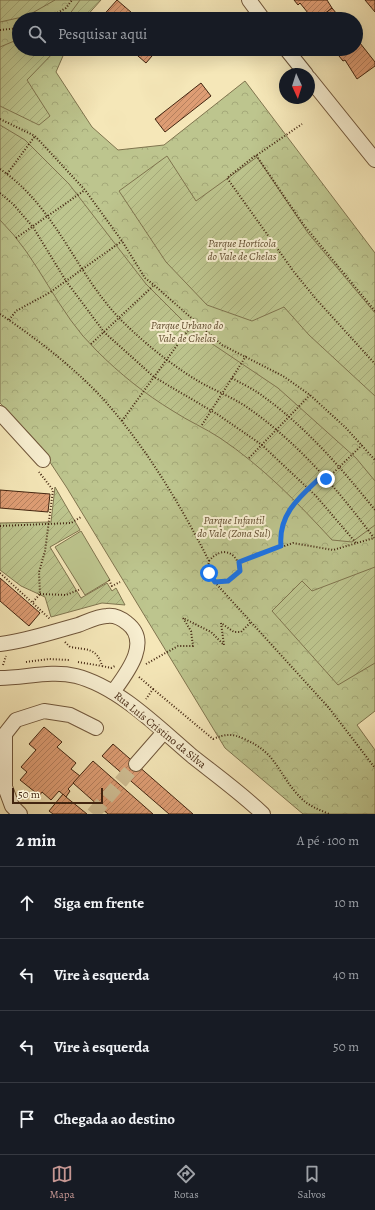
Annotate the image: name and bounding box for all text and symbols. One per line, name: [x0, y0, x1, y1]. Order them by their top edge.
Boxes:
search box: [12, 12, 363, 56]
icon: search: [26, 23, 48, 45]
text: Pesquisar aqui: [58, 24, 147, 44]
north arrow: [279, 68, 315, 104]
park label: Parque Hortícola do Vale de Chelas: [207, 236, 277, 264]
park label: Parque Urbano do Vale de Chelas: [151, 318, 224, 346]
route end: [317, 470, 335, 488]
park label: Parque Infantil do Vale (Zona Sul): [197, 513, 271, 541]
route start: [200, 564, 218, 582]
street label: Rua Luís Cristino da Silva: [111, 688, 210, 772]
scale bar: [12, 786, 103, 805]
text: 50 m: [18, 787, 40, 802]
text: 2 min: [16, 829, 56, 852]
text: A pé · 100 m: [297, 832, 359, 849]
icon: ahead: [16, 892, 38, 914]
text: Siga em frente: [54, 893, 144, 913]
text: 10 m: [334, 894, 359, 911]
icon: left: [16, 964, 38, 986]
text: Vire à esquerda: [54, 965, 150, 985]
text: 40 m: [333, 966, 359, 983]
icon: left: [16, 1036, 38, 1058]
text: Vire à esquerda: [54, 1037, 150, 1057]
text: 50 m: [333, 1038, 359, 1055]
icon: arrive: [16, 1108, 38, 1130]
text: Chegada ao destino: [54, 1109, 175, 1129]
tab: Mapa: [49, 1163, 75, 1202]
tab: Rotas: [174, 1163, 199, 1202]
tab: Salvos: [298, 1163, 326, 1202]

